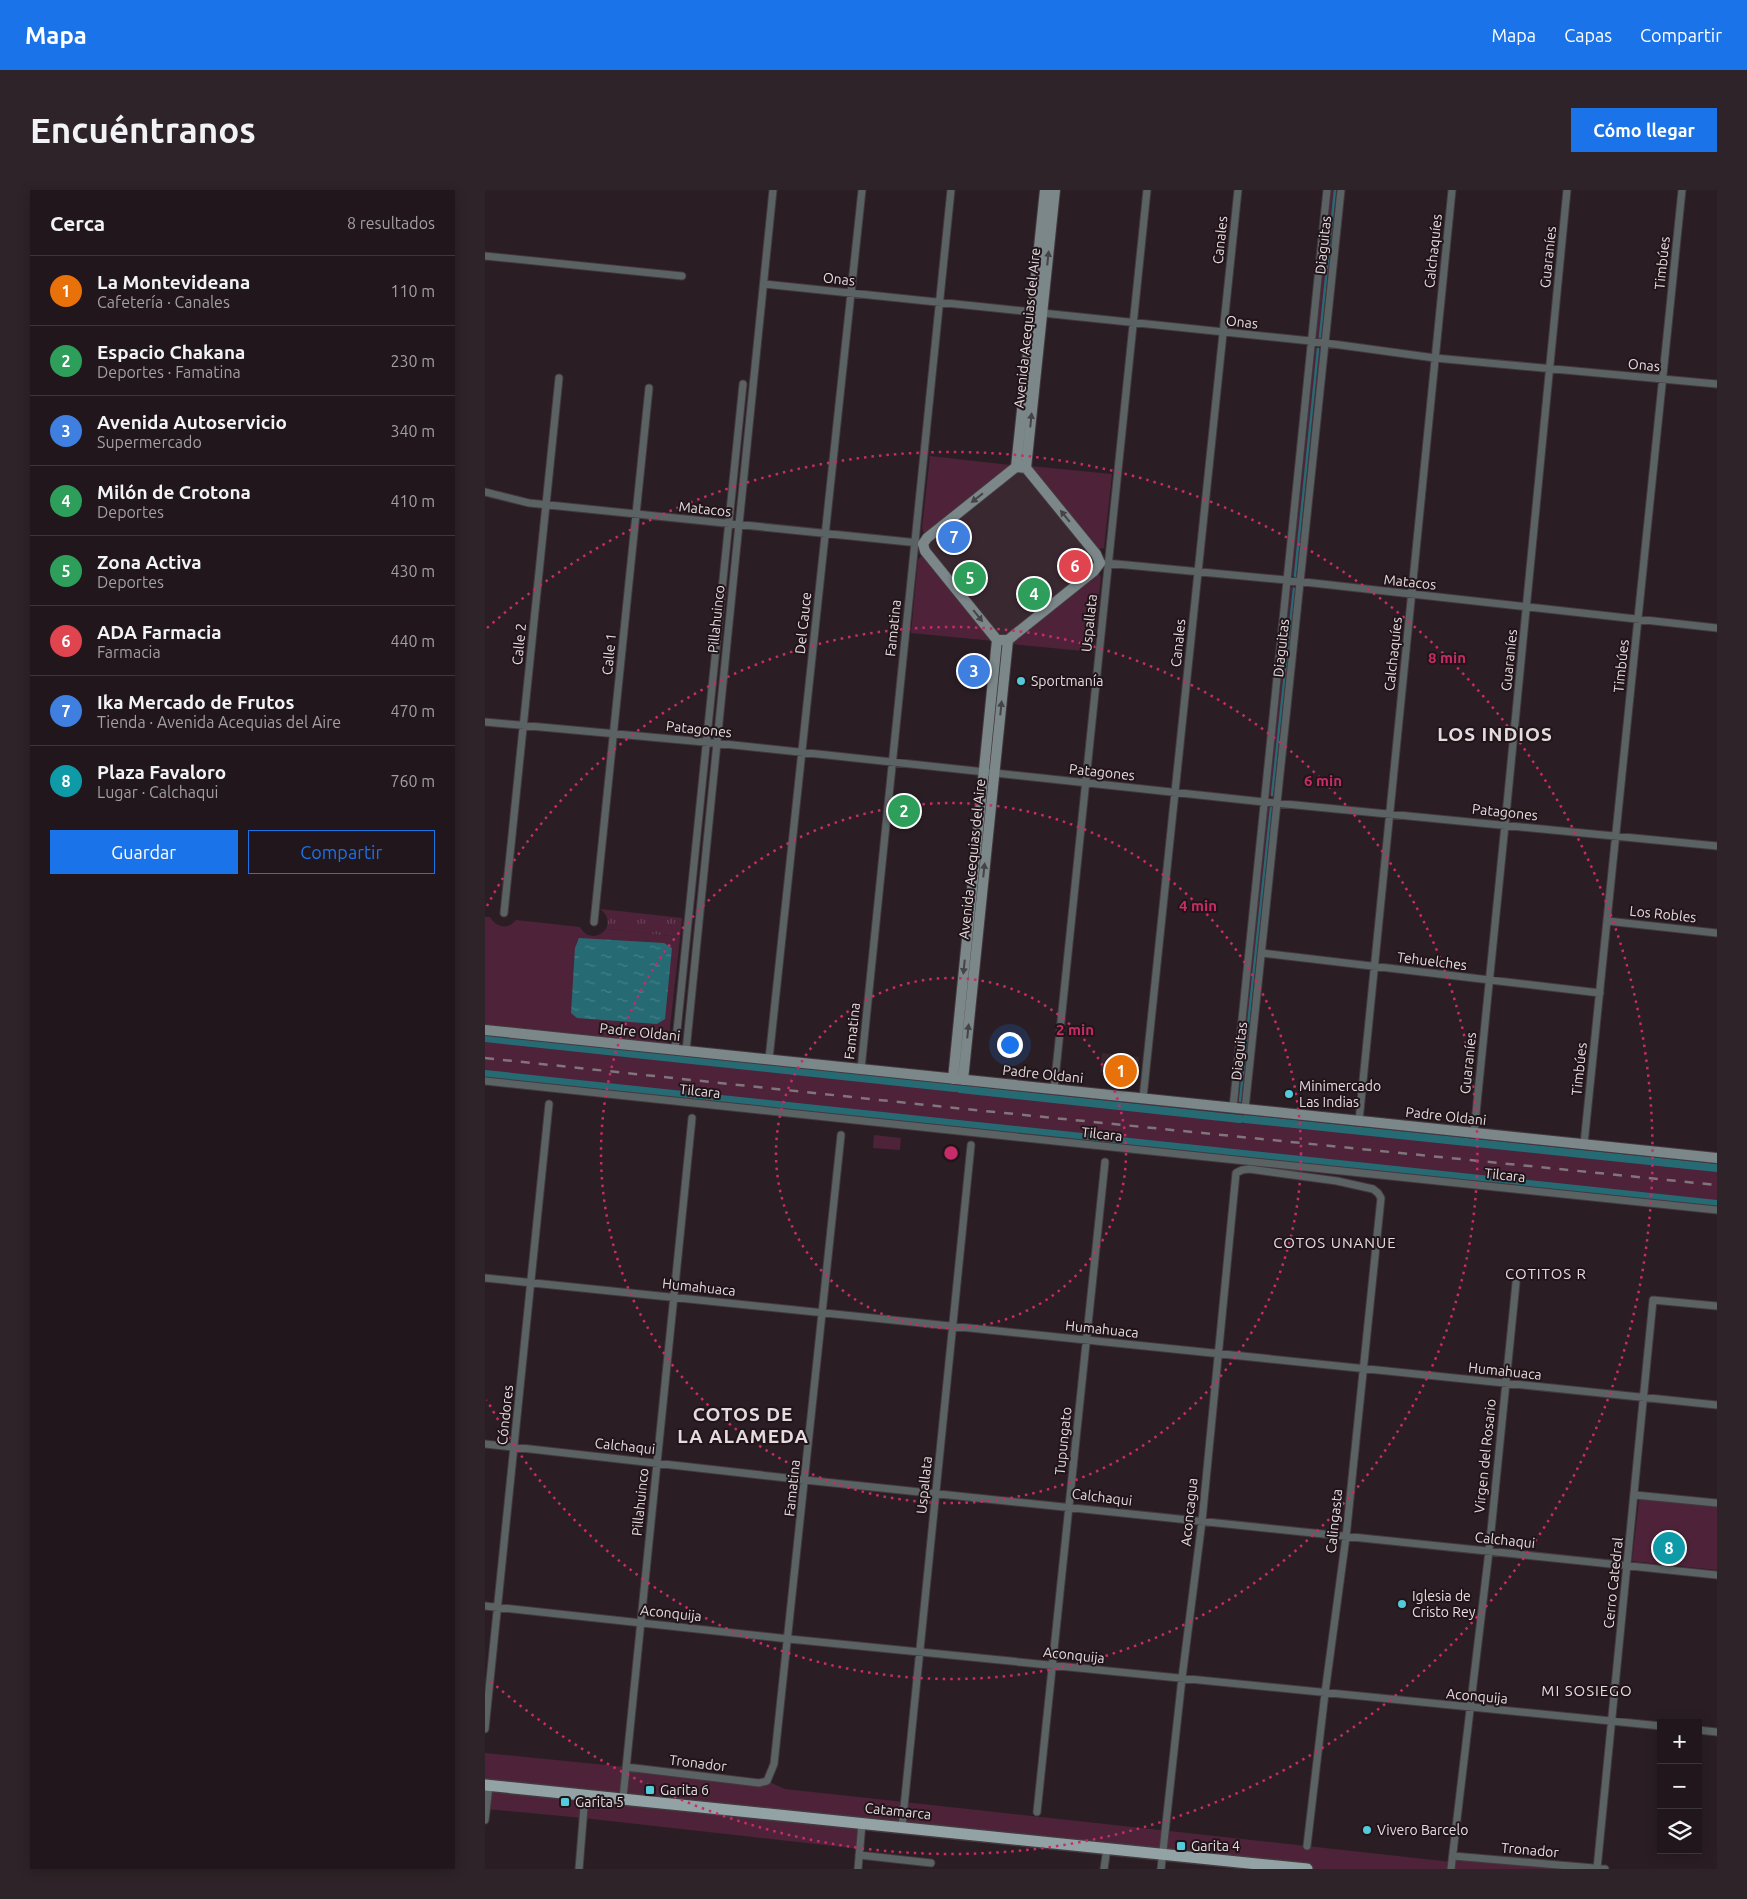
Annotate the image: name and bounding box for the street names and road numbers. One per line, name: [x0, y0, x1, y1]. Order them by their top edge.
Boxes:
street label: Calchaquíes: [1421, 213, 1445, 289]
street label: Canales: [1210, 215, 1230, 265]
street label: Diaguitas: [1312, 215, 1334, 275]
street label: Guaraníes: [1537, 225, 1559, 289]
street label: Timbúes: [1651, 236, 1673, 290]
street label: Avenida Acequias del Aire: [1011, 247, 1043, 409]
street label: Onas: [822, 269, 856, 289]
street label: Onas: [1225, 312, 1259, 332]
street label: Onas: [1627, 356, 1661, 374]
street label: Matacos: [678, 498, 732, 520]
street label: Matacos: [1383, 571, 1437, 593]
street label: Pillahuinco: [704, 584, 728, 654]
street label: Del Cauce: [792, 591, 814, 655]
street label: Uspallata: [1078, 593, 1100, 653]
street label: Famatina: [882, 599, 904, 657]
street label: Calchaquíes: [1381, 616, 1405, 692]
street label: Canales: [1168, 618, 1188, 668]
street label: Diaguitas: [1270, 618, 1292, 678]
street label: Calle 2: [509, 622, 529, 666]
street label: Guaraníes: [1498, 628, 1520, 692]
street label: Calle 1: [599, 632, 619, 676]
street label: Timbúes: [1610, 639, 1632, 693]
street label: Patagones: [665, 718, 733, 740]
street label: Patagones: [1068, 761, 1136, 783]
street label: Avenida Acequias del Aire: [956, 778, 988, 940]
street label: Patagones: [1471, 801, 1539, 823]
street label: Los Robles: [1629, 903, 1697, 925]
street label: Tehuelches: [1396, 949, 1468, 973]
street label: Famatina: [841, 1002, 863, 1060]
street label: Padre Oldani: [599, 1020, 681, 1044]
street label: Diaguitas: [1228, 1021, 1250, 1081]
street label: Guaraníes: [1457, 1031, 1479, 1095]
street label: Timbúes: [1568, 1042, 1590, 1096]
street label: Padre Oldani: [1002, 1062, 1084, 1086]
street label: Tilcara: [679, 1081, 721, 1101]
street label: Padre Oldani: [1405, 1104, 1487, 1128]
street label: Tilcara: [1081, 1124, 1123, 1144]
street label: Tilcara: [1484, 1165, 1526, 1185]
street label: Humahuaca: [661, 1275, 737, 1299]
street label: Humahuaca: [1064, 1317, 1140, 1341]
street label: Humahuaca: [1467, 1359, 1543, 1383]
street label: Cóndores: [494, 1384, 516, 1446]
street label: Virgen del Rosario: [1471, 1398, 1499, 1514]
street label: Tupungato: [1051, 1406, 1075, 1476]
street label: Calchaqui: [594, 1435, 656, 1457]
street label: Uspallata: [913, 1455, 935, 1515]
street label: Famatina: [781, 1459, 803, 1517]
street label: Pillahuinco: [628, 1467, 652, 1537]
street label: Aconcagua: [1177, 1477, 1201, 1547]
street label: Calchaqui: [1071, 1485, 1133, 1509]
street label: Calingasta: [1323, 1488, 1345, 1554]
street label: Calchaqui: [1474, 1529, 1536, 1551]
street label: Cerro Catedral: [1600, 1536, 1626, 1629]
street label: Aconquija: [639, 1602, 703, 1624]
street label: Aconquija: [1042, 1644, 1106, 1666]
street label: Aconquija: [1445, 1685, 1509, 1707]
street label: Tronador: [668, 1752, 728, 1775]
street label: Catamarca: [864, 1800, 932, 1822]
street label: Tronador: [1501, 1840, 1560, 1861]

